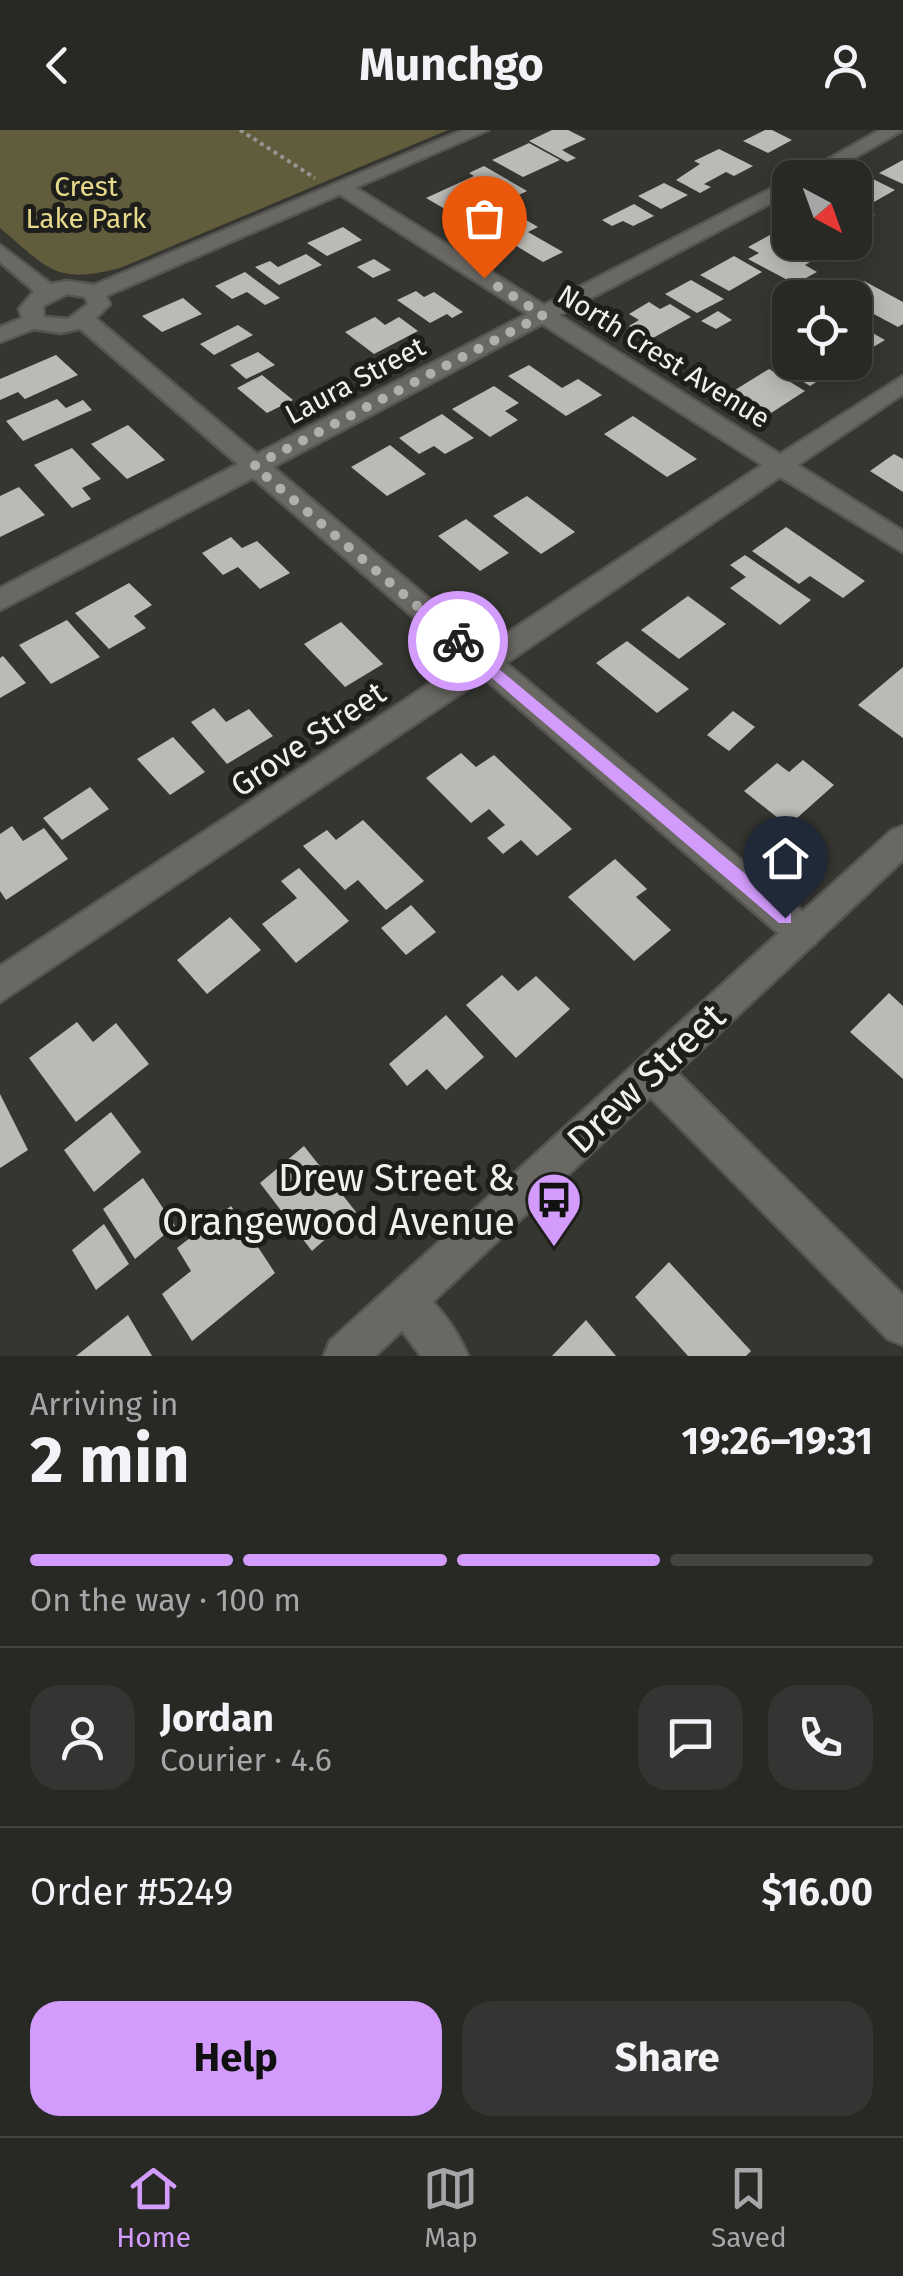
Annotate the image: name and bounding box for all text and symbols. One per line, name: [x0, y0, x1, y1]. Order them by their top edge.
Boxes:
icon: back: [30, 38, 85, 93]
text: Munchgo: [359, 38, 544, 92]
icon: person: [818, 38, 873, 93]
north arrow: [772, 160, 872, 260]
map controls: [772, 160, 872, 380]
park label: Crest Lake Park: [26, 170, 147, 235]
pin: [442, 176, 527, 279]
icon: bag: [457, 191, 512, 246]
street label: North Crest Avenue: [551, 278, 776, 435]
button: locate: [772, 280, 872, 380]
street label: Laura Street: [280, 329, 432, 431]
courier: [408, 591, 508, 691]
icon: bike: [431, 614, 486, 669]
street label: Grove Street: [223, 673, 393, 805]
pin: [743, 816, 828, 919]
icon: home: [758, 831, 813, 886]
street label: Drew Street: [557, 993, 735, 1163]
place label: Drew Street & Orangewood Avenue: [162, 1155, 515, 1245]
bus stop icon: Drew Street & Orangewood Avenue: [524, 1170, 584, 1249]
text: Arriving in: [30, 1385, 178, 1423]
text: 19:26–19:31: [682, 1418, 873, 1464]
text: 2 min: [30, 1421, 190, 1499]
text: On the way · 100 m: [30, 1581, 301, 1619]
button: person: [30, 1685, 135, 1790]
button: chat: [638, 1685, 743, 1790]
button: phone: [768, 1685, 873, 1790]
text: Jordan: [160, 1695, 274, 1741]
text: Courier · 4.6: [160, 1741, 332, 1779]
text: Order #5249: [30, 1869, 233, 1915]
text: $16.00: [761, 1869, 873, 1915]
button: Help: [30, 2001, 442, 2116]
button: Share: [462, 2001, 873, 2116]
tab: Home: [116, 2161, 191, 2254]
tab: Map: [423, 2161, 478, 2254]
tab: Saved: [711, 2161, 787, 2254]

